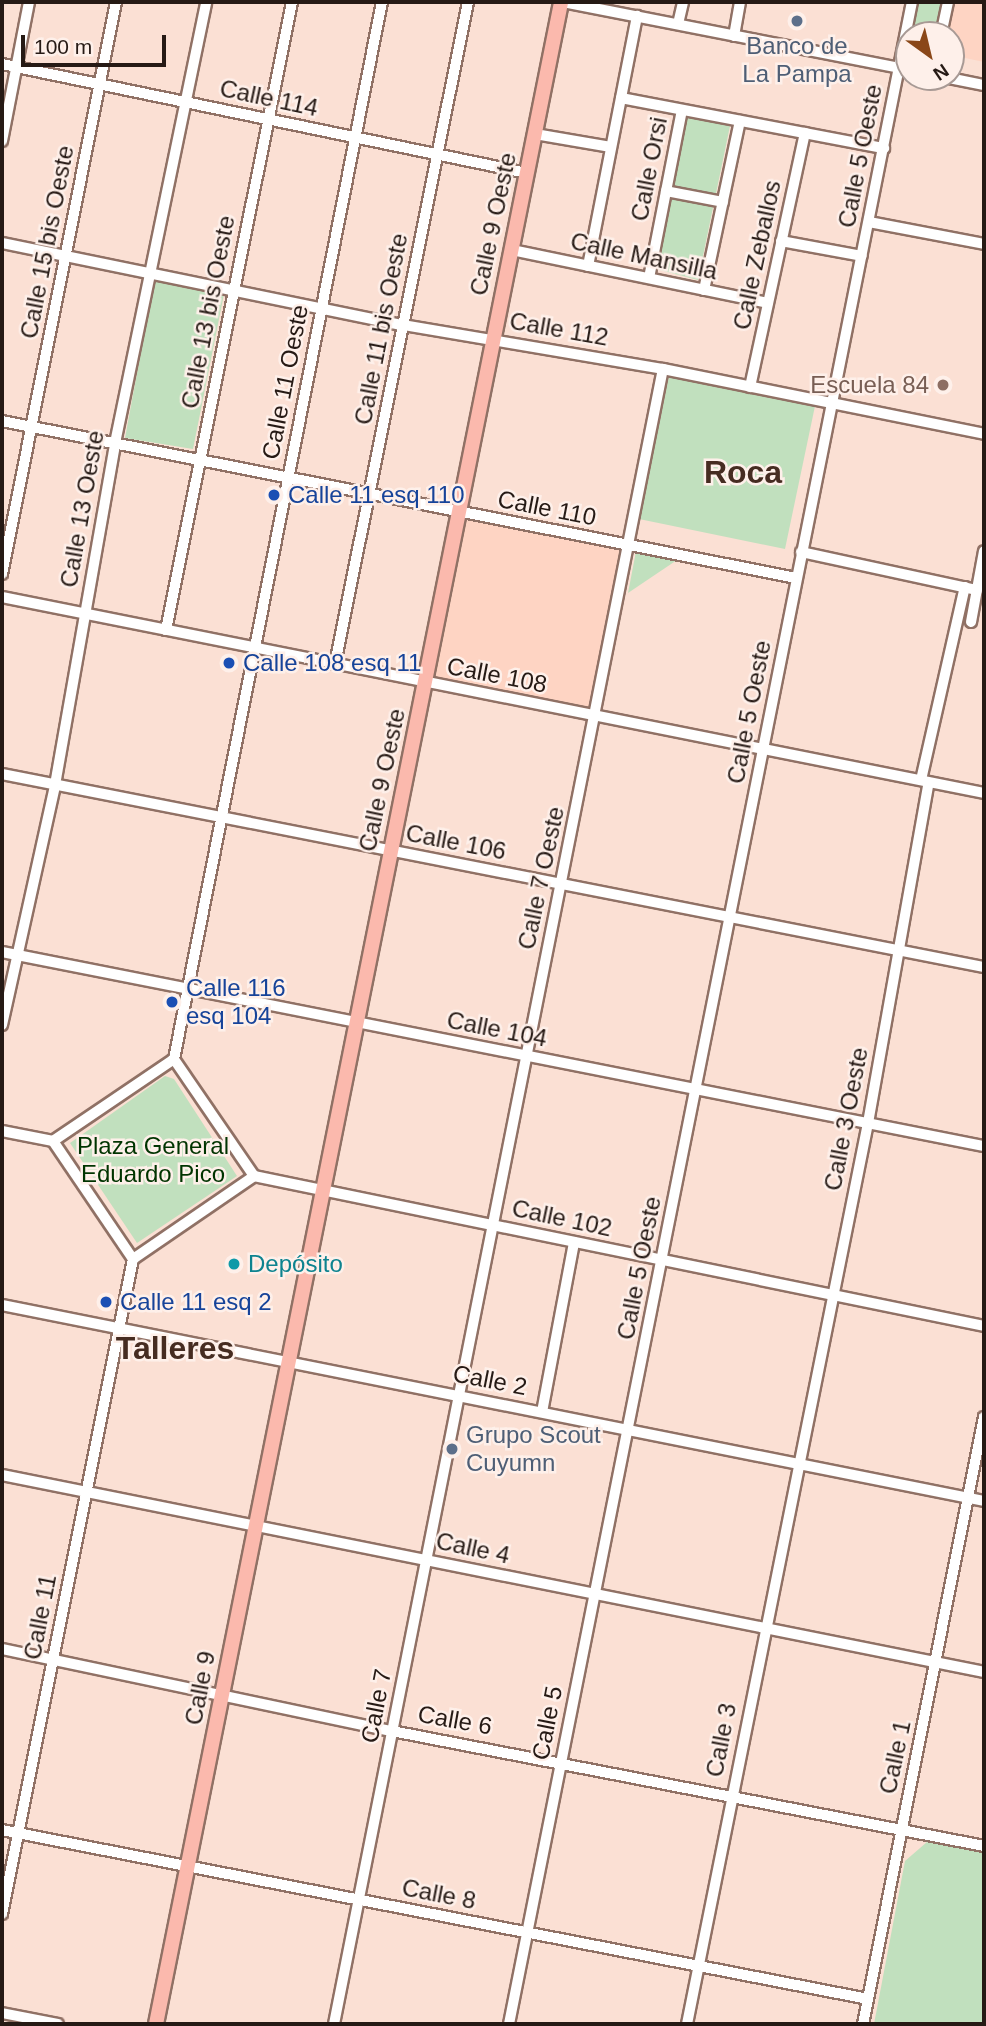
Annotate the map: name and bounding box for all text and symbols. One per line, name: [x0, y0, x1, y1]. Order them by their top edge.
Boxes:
marker: Banco de La Pampa: [789, 13, 805, 29]
scale bar: [24, 21, 170, 65]
north arrow: [895, 21, 965, 91]
place label: Banco de La Pampa: [742, 32, 852, 88]
text: 100 m: [34, 35, 92, 58]
text: N: [929, 60, 952, 85]
street label: Calle 114: [217, 74, 321, 122]
street label: Calle 5 Oeste: [832, 82, 888, 230]
street label: Calle Orsi: [625, 115, 673, 223]
street label: Calle 15 bis Oeste: [14, 143, 80, 341]
street label: Calle 9 Oeste: [464, 150, 522, 298]
street label: Calle Zeballos: [727, 178, 787, 332]
street label: Calle 13 bis Oeste: [175, 213, 241, 411]
street label: Calle Mansilla: [568, 226, 720, 286]
street label: Calle 11 bis Oeste: [348, 231, 414, 427]
street label: Calle 11 Oeste: [256, 302, 314, 462]
street label: Calle 112: [507, 306, 611, 352]
place label: Escuela 84: [810, 371, 929, 399]
marker: Escuela 84: [935, 377, 951, 393]
street label: Calle 13 Oeste: [54, 428, 110, 590]
district label: Roca: [704, 453, 782, 491]
place label: Calle 11 esq 110: [288, 481, 465, 509]
street label: Calle 110: [495, 484, 599, 532]
marker: Calle 11 esq 110: [266, 487, 282, 503]
street label: Calle 5 Oeste: [721, 638, 777, 786]
place label: Calle 108 esq 11: [243, 649, 421, 677]
street label: Calle 108: [444, 651, 550, 699]
marker: Calle 108 esq 11: [221, 655, 237, 671]
street label: Calle 9 Oeste: [353, 706, 411, 854]
street label: Calle 7 Oeste: [512, 804, 570, 952]
street label: Calle 106: [403, 818, 509, 866]
place label: Calle 116 esq 104: [186, 974, 286, 1030]
marker: Calle 116 esq 104: [164, 994, 180, 1010]
street label: Calle 104: [444, 1005, 550, 1053]
street label: Calle 3 Oeste: [818, 1045, 874, 1193]
park label: Plaza General Eduardo Pico: [77, 1132, 229, 1188]
street label: Calle 102: [509, 1193, 615, 1243]
street label: Calle 5 Oeste: [611, 1194, 667, 1342]
place label: Depósito: [248, 1250, 343, 1278]
marker: Depósito: [226, 1256, 242, 1272]
place label: Calle 11 esq 2: [120, 1288, 272, 1316]
marker: Calle 11 esq 2: [98, 1294, 114, 1310]
district label: Talleres: [116, 1329, 234, 1367]
street label: Calle 2: [451, 1359, 529, 1401]
place label: Grupo Scout Cuyumn: [466, 1421, 601, 1477]
marker: Grupo Scout Cuyumn: [444, 1441, 460, 1457]
street label: Calle 4: [433, 1526, 513, 1570]
street label: Calle 11: [18, 1572, 62, 1662]
street label: Calle 9: [179, 1649, 221, 1727]
street label: Calle 7: [355, 1667, 397, 1745]
street label: Calle 5: [526, 1684, 568, 1762]
street label: Calle 6: [416, 1699, 494, 1741]
street label: Calle 3: [700, 1701, 742, 1779]
street label: Calle 1: [873, 1717, 917, 1797]
street label: Calle 8: [400, 1873, 478, 1915]

